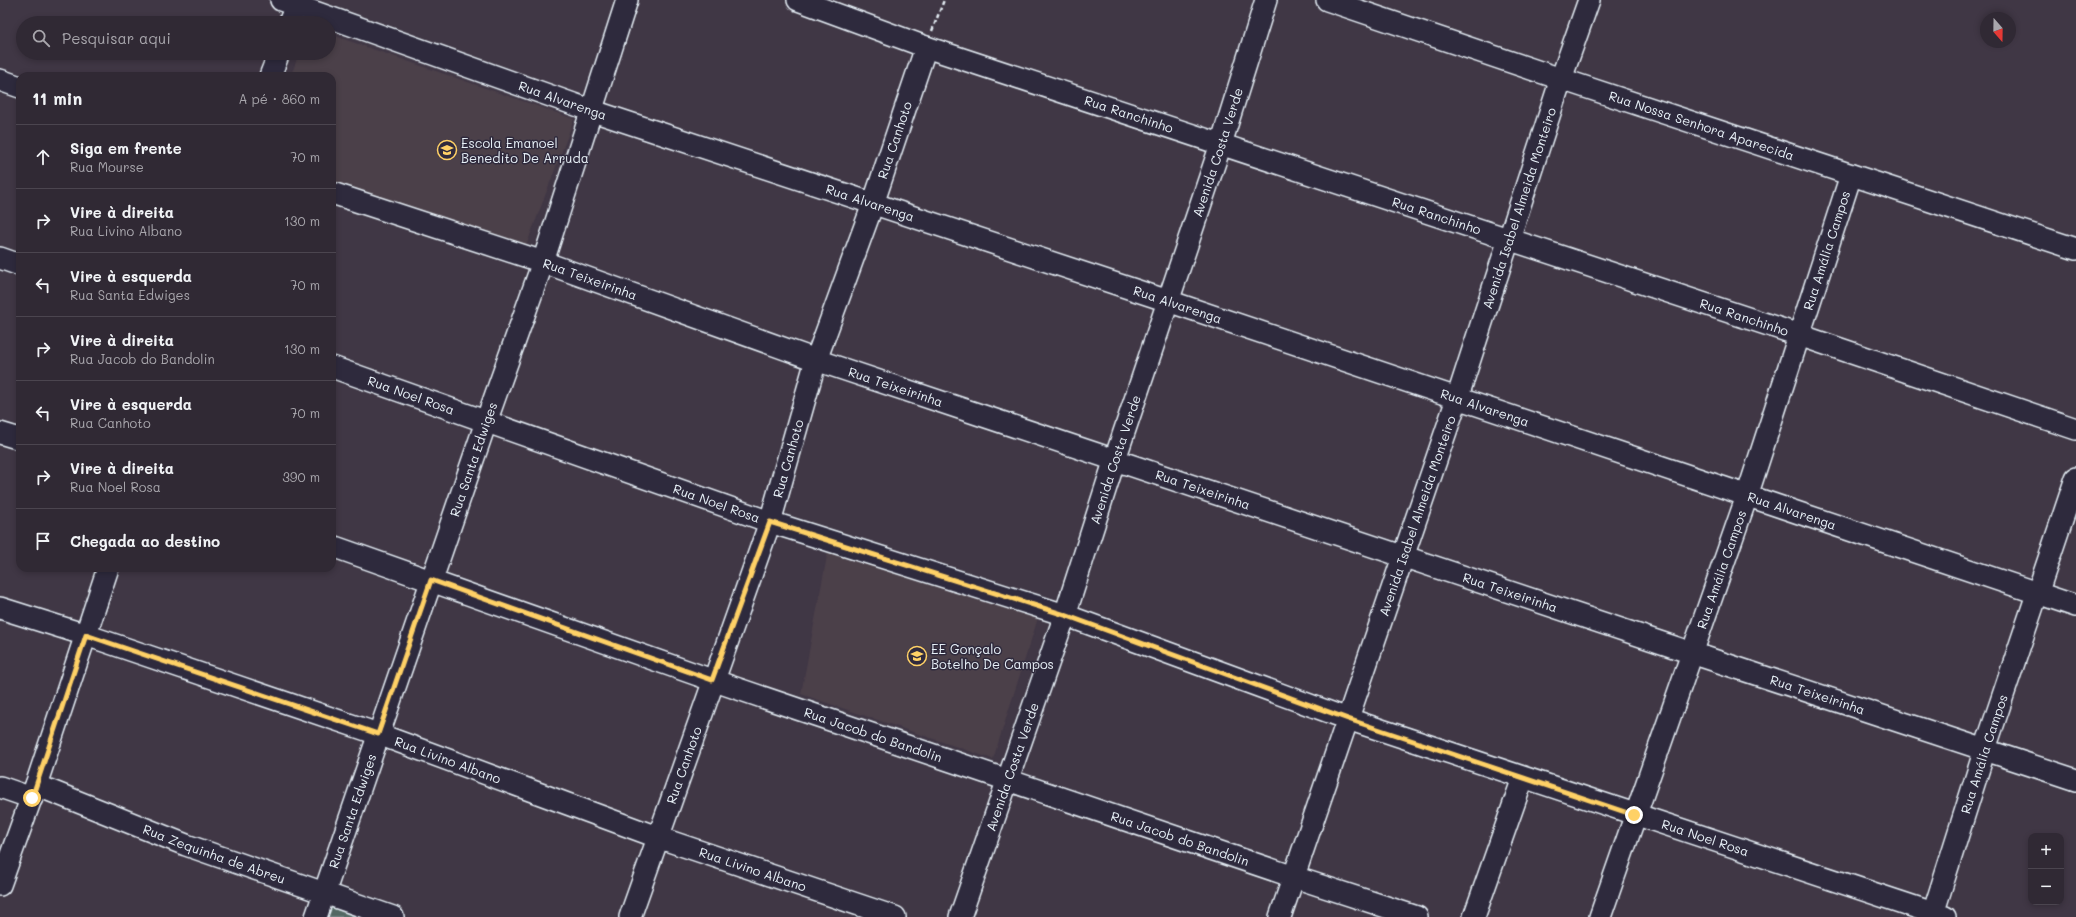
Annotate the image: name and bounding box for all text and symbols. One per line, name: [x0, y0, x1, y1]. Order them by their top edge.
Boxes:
north arrow: [1980, 12, 2016, 48]
search box: [16, 16, 336, 60]
icon: search: [30, 27, 52, 49]
text: Pesquisar aqui: [62, 28, 171, 48]
street label: Rua Alvarenga: [516, 76, 609, 123]
street label: Avenida Costa Verde: [1188, 85, 1246, 219]
street label: Rua Nossa Senhora Aparecida: [1607, 86, 1797, 163]
text: 11 min: [32, 87, 82, 109]
text: A pé · 860 m: [239, 90, 320, 107]
street label: Rua Ranchinho: [1082, 91, 1176, 136]
street label: Rua Canhoto: [873, 99, 915, 181]
street label: Avenida Isabel Almeida Monteiro: [1478, 105, 1559, 311]
place label: Escola Emanoel Benedito De Arruda: [461, 134, 589, 166]
text: Siga em frente: [70, 138, 182, 158]
school or university icon: Escola Emanoel Benedito De Arruda: [436, 139, 458, 161]
icon: ahead: [32, 146, 54, 168]
text: 70 m: [290, 148, 320, 165]
text: Rua Mourse: [70, 158, 144, 175]
street label: Rua Alvarenga: [824, 180, 917, 225]
street label: Rua Amália Campos: [1799, 188, 1853, 312]
street label: Rua Ranchinho: [1390, 192, 1484, 238]
text: Vire à direita: [70, 202, 174, 222]
icon: right: [32, 210, 54, 232]
text: 130 m: [284, 212, 320, 229]
text: Rua Livino Albano: [70, 222, 182, 239]
street label: Rua Teixeirinha: [541, 254, 640, 303]
text: Vire à esquerda: [70, 266, 192, 286]
icon: left: [32, 274, 54, 296]
text: 70 m: [290, 276, 320, 293]
street label: Rua Alvarenga: [1131, 281, 1224, 327]
text: Rua Santa Edwiges: [70, 286, 190, 303]
street label: Rua Ranchinho: [1698, 294, 1791, 339]
text: Vire à direita: [70, 330, 174, 350]
icon: right: [32, 338, 54, 360]
text: 130 m: [284, 340, 320, 357]
text: Rua Jacob do Bandolin: [70, 350, 215, 367]
street label: Rua Teixeirinha: [846, 362, 945, 410]
street label: Rua Noel Rosa: [366, 371, 457, 418]
street label: Rua Alvarenga: [1438, 384, 1532, 430]
street label: Avenida Costa Verde: [1086, 393, 1144, 526]
text: Vire à esquerda: [70, 394, 192, 414]
street label: Rua Santa Edwiges: [445, 399, 500, 519]
icon: left: [32, 402, 54, 424]
text: 70 m: [290, 404, 320, 421]
street label: Avenida Isabel Almeida Monteiro: [1374, 413, 1459, 618]
text: Rua Canhoto: [70, 414, 151, 431]
street label: Rua Canhoto: [768, 417, 807, 500]
text: Vire à direita: [70, 458, 174, 478]
street label: Rua Teixeirinha: [1153, 465, 1253, 513]
icon: right: [32, 466, 54, 488]
text: 390 m: [282, 468, 320, 485]
text: Rua Noel Rosa: [70, 478, 161, 495]
street label: Rua Noel Rosa: [671, 479, 763, 526]
street label: Rua Alvarenga: [1746, 487, 1839, 533]
street label: Rua Amália Campos: [1692, 508, 1749, 631]
icon: arrive: [32, 530, 54, 552]
text: Chegada ao destino: [70, 531, 220, 551]
street label: Rua Teixeirinha: [1461, 568, 1560, 615]
place label: EE Gonçalo Botelho De Campos: [931, 640, 1054, 672]
school or university icon: EE Gonçalo Botelho De Campos: [906, 645, 928, 667]
street label: Rua Teixeirinha: [1768, 670, 1867, 718]
street label: Rua Amália Campos: [1956, 692, 2011, 816]
street label: Avenida Costa Verde: [982, 700, 1042, 833]
street label: Rua Jacob do Bandolin: [802, 703, 945, 765]
street label: Rua Canhoto: [662, 724, 705, 806]
street label: Rua Livino Albano: [393, 732, 504, 787]
street label: Rua Santa Edwiges: [324, 751, 379, 870]
route start: [23, 789, 41, 807]
route end: [1625, 806, 1643, 824]
street label: Rua Jacob do Bandolin: [1109, 807, 1251, 869]
street label: Rua Noel Rosa: [1660, 815, 1751, 859]
street label: Rua Zequinha de Abreu: [141, 820, 288, 887]
map controls: [2028, 833, 2064, 905]
button: +: [2028, 833, 2064, 869]
street label: Rua Livino Albano: [697, 843, 809, 895]
button: −: [2028, 869, 2064, 905]

